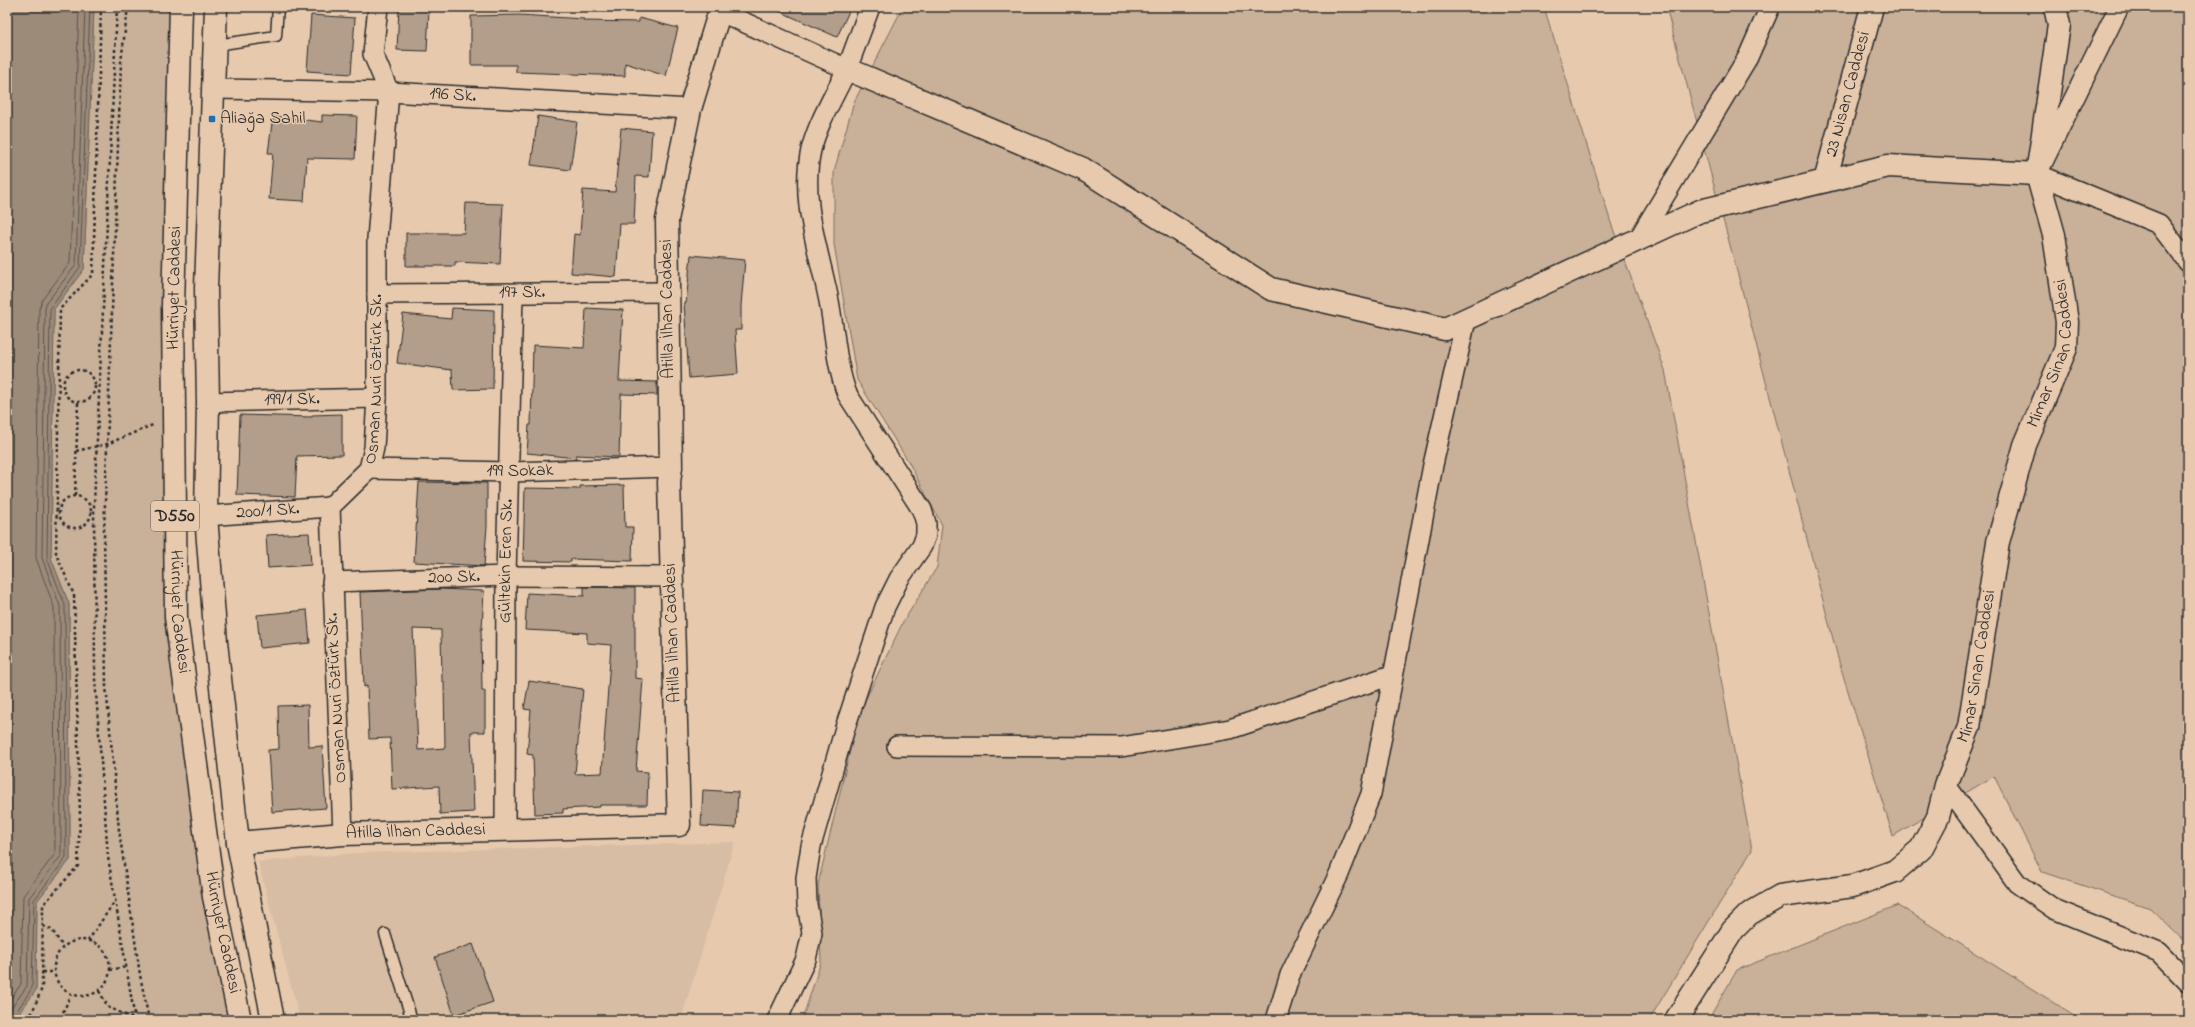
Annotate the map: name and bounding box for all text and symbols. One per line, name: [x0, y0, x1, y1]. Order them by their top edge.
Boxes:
street label: 23 Nisan Caddesi: [1819, 28, 1878, 160]
street label: 196 Sk.: [429, 81, 477, 110]
place label: Aliağa Sahil: [220, 106, 305, 133]
marker: Aliağa Sahil: [207, 114, 217, 124]
street label: Hürriyet Caddesi: [161, 226, 189, 350]
street label: Atilla İlhan Caddesi: [654, 239, 682, 379]
street label: Mimar Sinan Caddesi: [2021, 277, 2080, 432]
street label: 197 Sk.: [499, 280, 546, 306]
street label: Osman Nuri Öztürk Sk.: [358, 294, 390, 467]
street label: 199/1 Sk.: [264, 386, 320, 414]
street label: 199 Sokak: [486, 458, 554, 485]
street label: 200/1 Sk.: [235, 496, 301, 527]
street label: Gültekin Eren Sk.: [493, 498, 521, 623]
road number: D550: [151, 501, 199, 531]
street label: Hürriyet Caddesi: [162, 550, 197, 675]
street label: Atilla İlhan Caddesi: [658, 563, 688, 703]
street label: 200 Sk.: [427, 564, 481, 592]
street label: Mimar Sinan Caddesi: [1951, 588, 2003, 747]
street label: Osman Nuri Öztürk Sk.: [320, 612, 354, 784]
street label: Atilla İlhan Caddesi: [345, 817, 486, 847]
street label: Hürriyet Caddesi: [198, 870, 247, 996]

